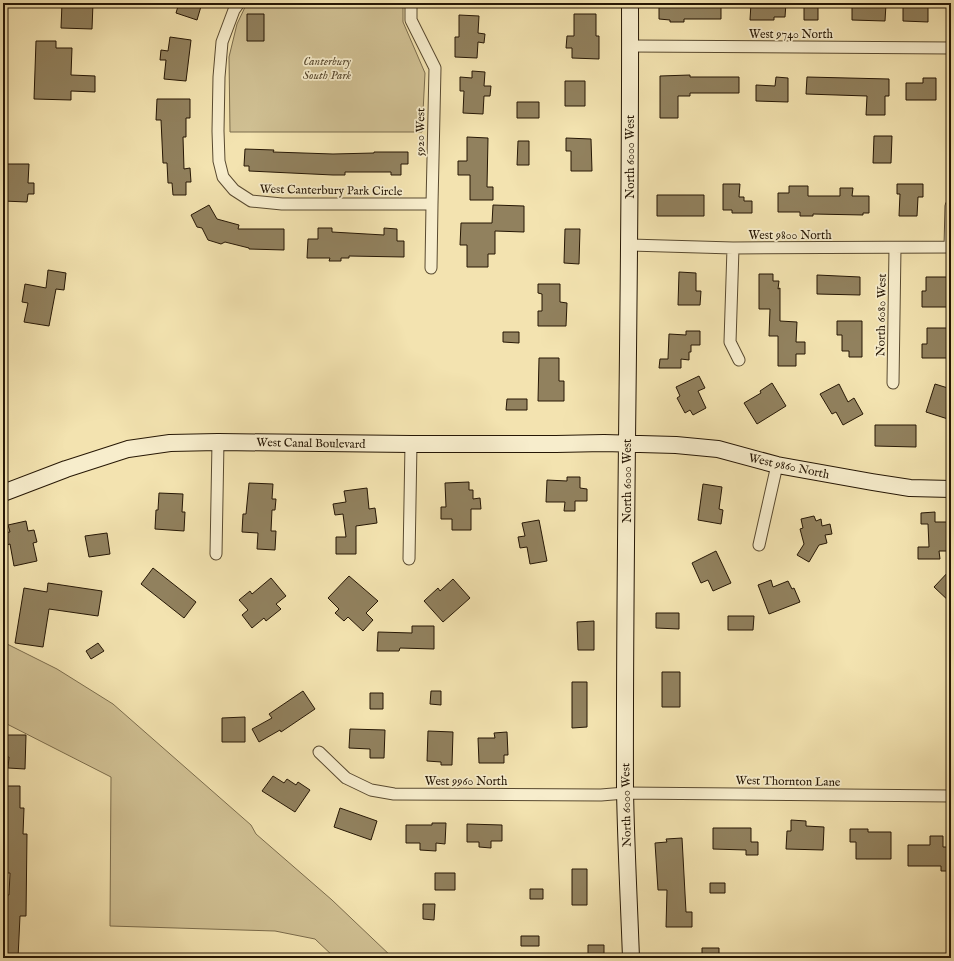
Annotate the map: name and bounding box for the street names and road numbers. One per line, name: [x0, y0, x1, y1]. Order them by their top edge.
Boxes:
street label: West 9740 North: [749, 27, 834, 42]
street label: 5920 West: [413, 108, 428, 156]
street label: North 6000 West: [623, 115, 638, 199]
street label: West Canterbury Park Circle: [260, 182, 403, 199]
street label: West 9800 North: [748, 228, 832, 243]
street label: North 6080 West: [873, 273, 890, 357]
street label: West Canal Boulevard: [256, 435, 366, 452]
street label: North 6000 West: [620, 439, 635, 523]
street label: West 9860 North: [747, 451, 831, 482]
street label: North 6000 West: [618, 763, 635, 847]
street label: West Thornton Lane: [735, 773, 841, 790]
street label: West 9960 North: [425, 774, 508, 789]

